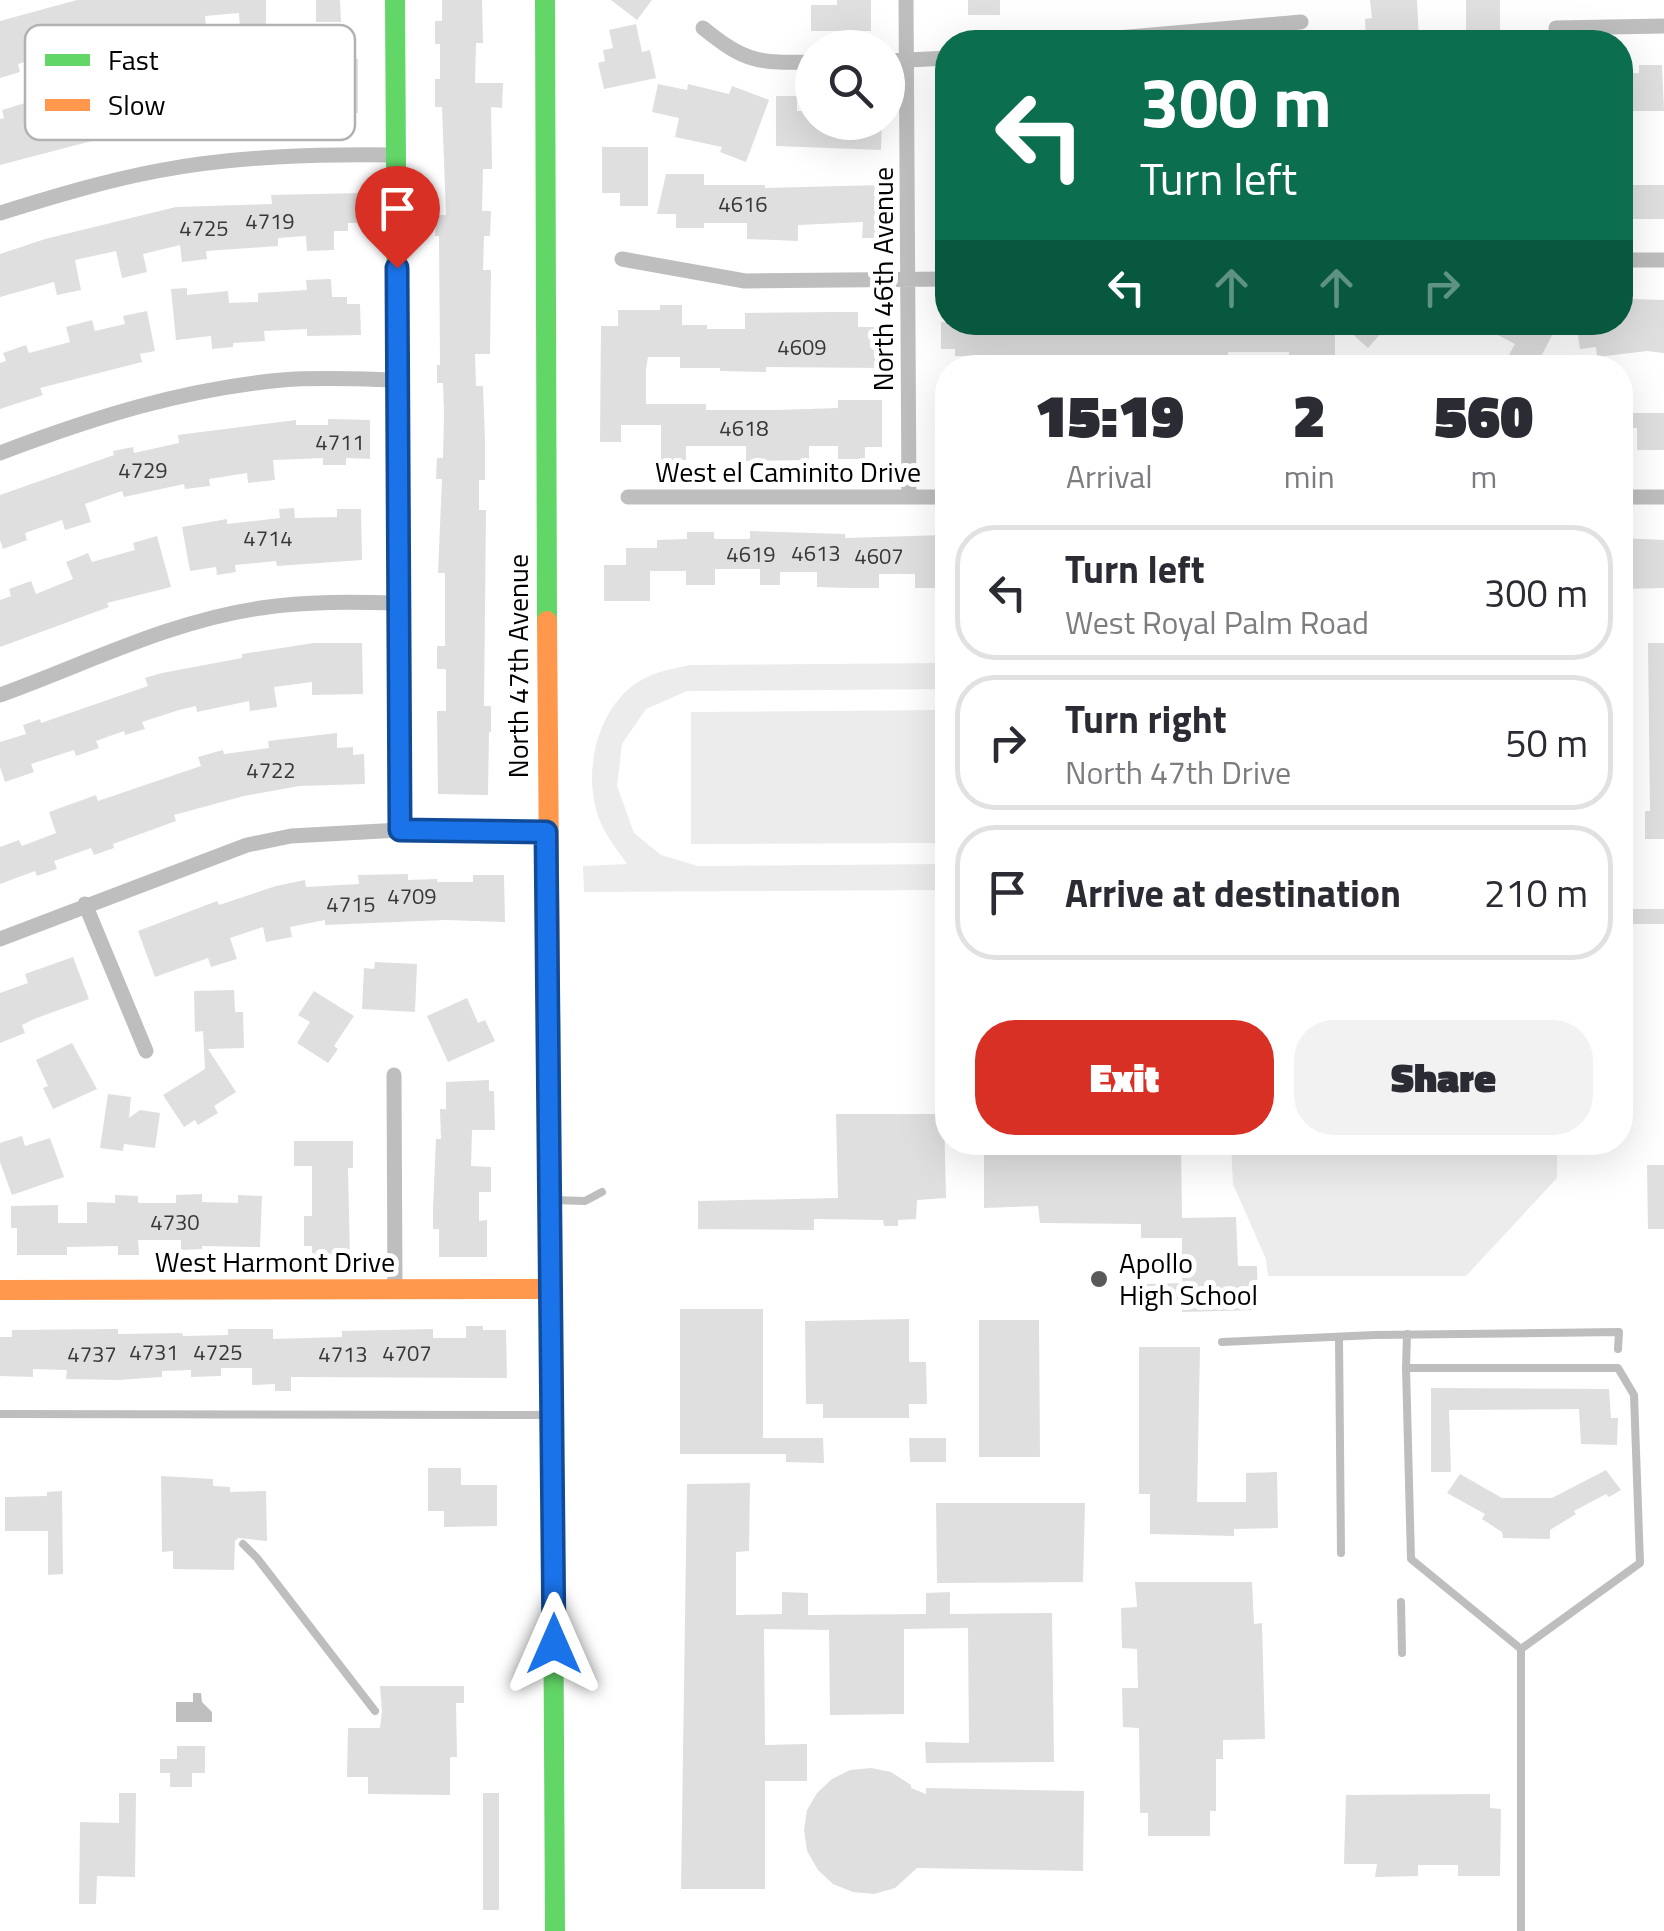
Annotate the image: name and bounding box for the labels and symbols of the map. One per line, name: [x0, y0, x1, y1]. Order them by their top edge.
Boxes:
legend: [25, 25, 355, 140]
text: Fast: [108, 38, 159, 81]
text: Slow: [108, 83, 166, 126]
pin: [355, 166, 440, 269]
street label: North 46th Avenue: [861, 167, 904, 391]
house number: 4616: [718, 187, 768, 221]
house number: 4719: [245, 204, 295, 238]
house number: 4725: [179, 211, 229, 245]
house number: 4609: [777, 330, 827, 364]
house number: 4618: [719, 411, 769, 445]
house number: 4711: [315, 425, 365, 459]
street label: West el Caminito Drive: [655, 450, 921, 493]
house number: 4729: [118, 453, 168, 487]
house number: 4714: [243, 521, 293, 555]
house number: 4613: [791, 536, 841, 570]
house number: 4619: [726, 537, 776, 571]
house number: 4607: [854, 539, 904, 573]
street label: North 47th Avenue: [496, 554, 539, 778]
house number: 4722: [246, 753, 296, 787]
house number: 4709: [387, 879, 437, 913]
house number: 4715: [326, 887, 376, 921]
house number: 4730: [150, 1205, 200, 1239]
street label: West Harmont Drive: [155, 1240, 395, 1283]
place label: Apollo High School: [1119, 1241, 1258, 1316]
marker: Apollo High School: [1088, 1268, 1110, 1290]
house number: 4731: [129, 1335, 179, 1369]
house number: 4725: [193, 1335, 243, 1369]
house number: 4707: [382, 1336, 432, 1370]
house number: 4737: [67, 1337, 117, 1371]
house number: 4713: [318, 1337, 368, 1371]
position arrow: [502, 1592, 606, 1696]

